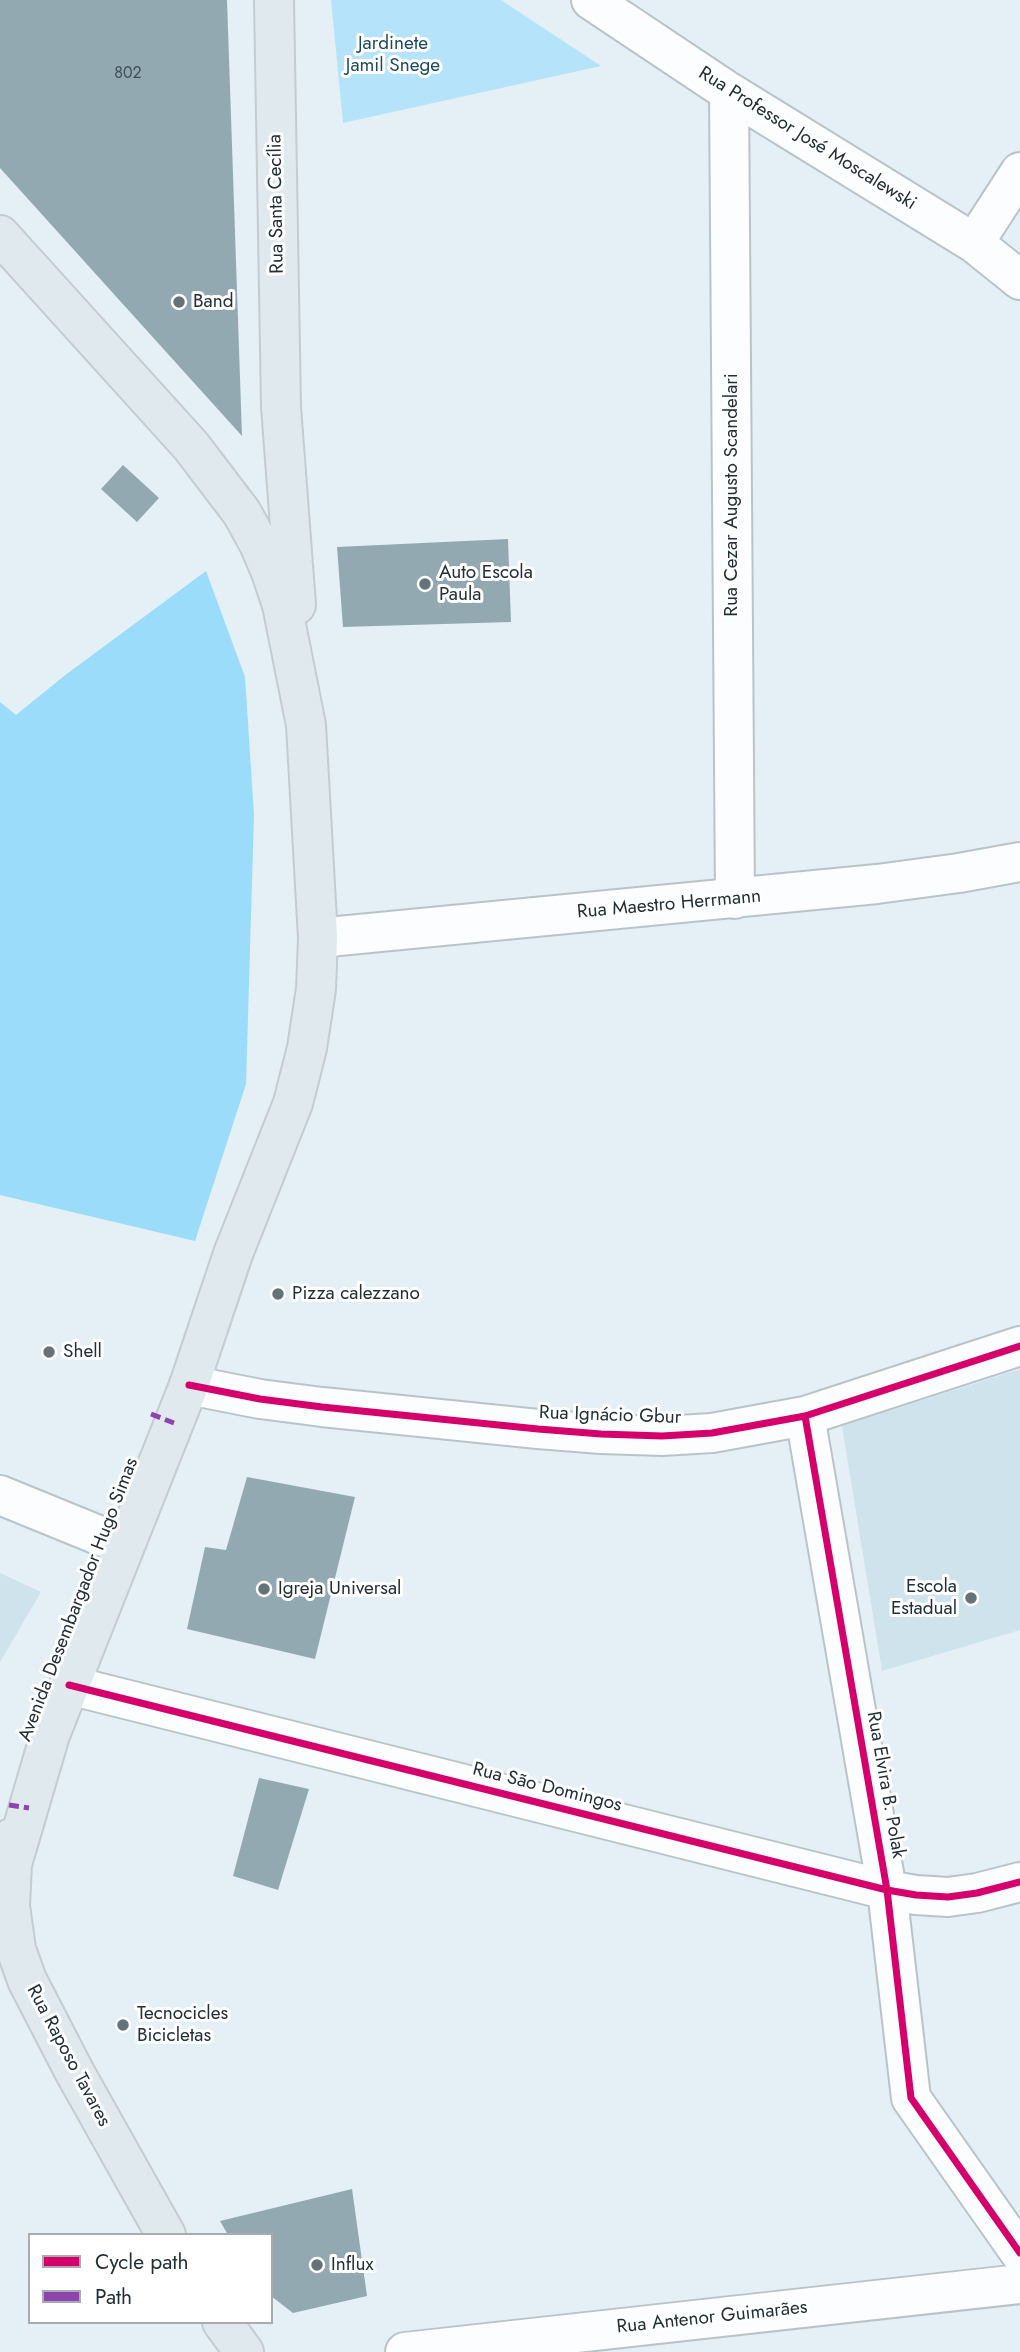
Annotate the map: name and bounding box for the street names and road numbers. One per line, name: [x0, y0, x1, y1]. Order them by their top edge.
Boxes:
street label: Rua Professor José Moscalewski: [694, 62, 920, 216]
street label: Rua Santa Cecília: [264, 134, 290, 274]
street label: Rua Cezar Augusto Scandelari: [721, 373, 743, 617]
street label: Rua Maestro Herrmann: [576, 886, 762, 924]
street label: Rua Ignácio Gbur: [539, 1402, 681, 1430]
street label: Avenida Desembargador Hugo Simas: [14, 1455, 144, 1745]
street label: Rua Elvira B. Polak: [861, 1710, 909, 1860]
street label: Rua São Domingos: [470, 1758, 624, 1818]
street label: Rua Raposo Tavares: [21, 1981, 115, 2131]
street label: Rua Antenor Guimarães: [616, 2297, 808, 2339]

